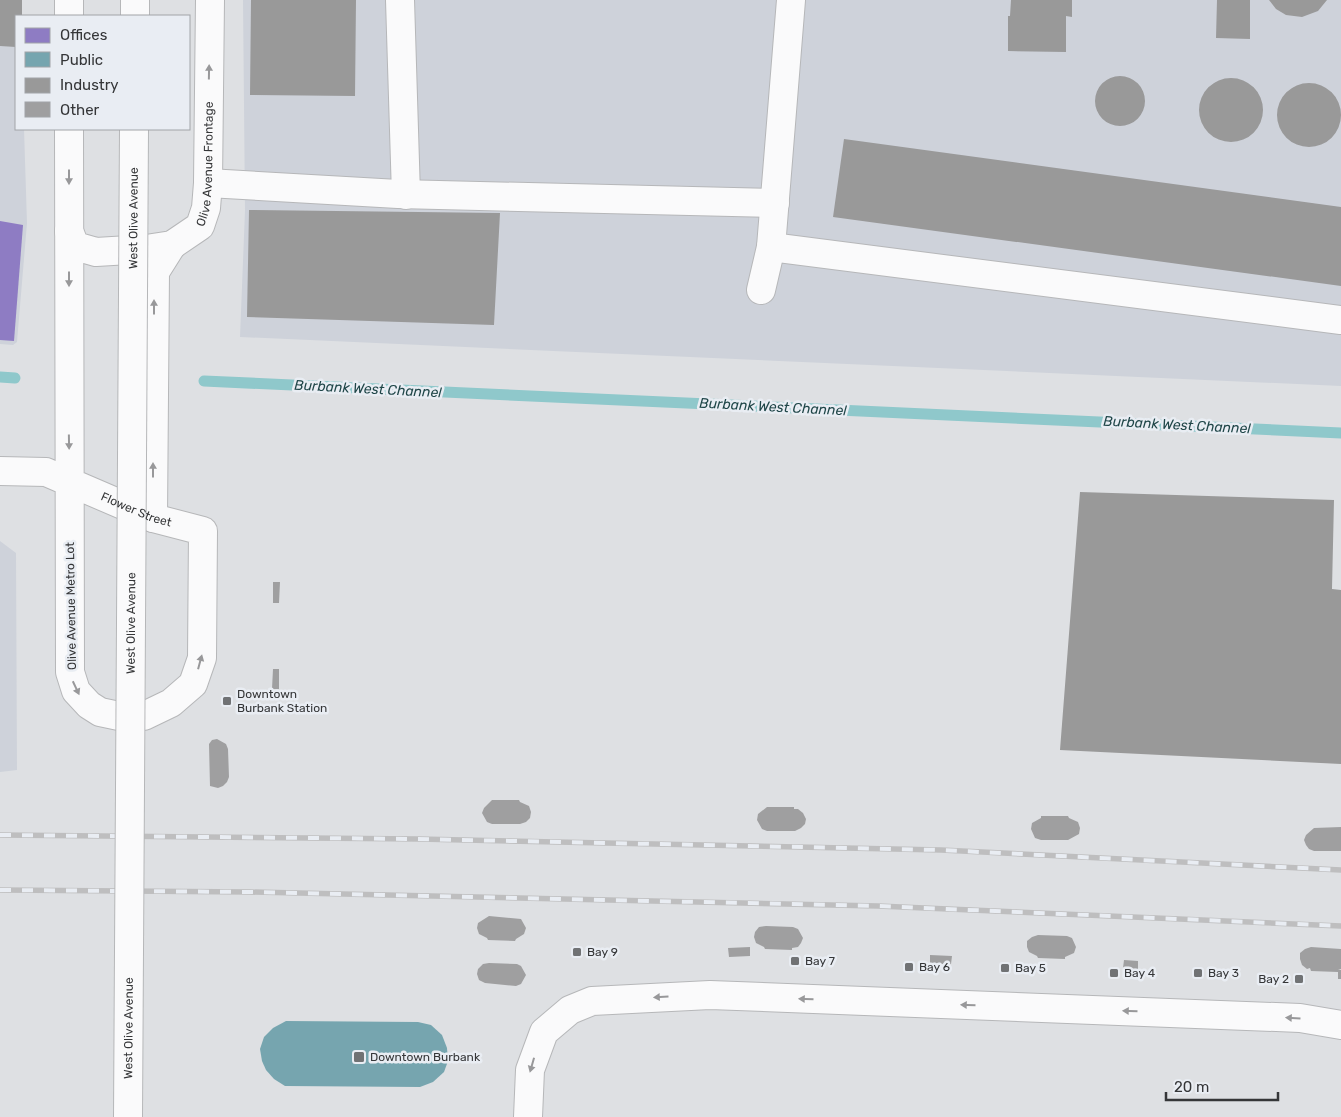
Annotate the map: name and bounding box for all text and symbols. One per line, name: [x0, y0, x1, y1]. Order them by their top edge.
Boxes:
legend: [15, 15, 190, 130]
text: Offices: [60, 26, 108, 44]
text: Public: [60, 51, 103, 69]
one-way arrow: [205, 64, 213, 80]
text: Industry: [60, 76, 119, 94]
text: Other: [60, 101, 100, 119]
street label: Olive Avenue Frontage: [193, 101, 216, 228]
street label: West Olive Avenue: [126, 167, 141, 269]
one-way arrow: [65, 170, 73, 186]
one-way arrow: [65, 272, 73, 288]
one-way arrow: [150, 299, 158, 315]
water label: Burbank West Channel: [294, 377, 443, 401]
water label: Burbank West Channel: [699, 395, 848, 419]
water label: Burbank West Channel: [1103, 413, 1252, 437]
one-way arrow: [65, 434, 73, 450]
one-way arrow: [149, 461, 157, 477]
street label: Flower Street: [99, 489, 173, 530]
street label: Olive Avenue Metro Lot: [63, 542, 79, 670]
street label: West Olive Avenue: [124, 572, 138, 674]
one-way arrow: [196, 654, 204, 669]
one-way arrow: [72, 680, 81, 695]
place label: Downtown Burbank Station: [237, 687, 327, 715]
marker: Downtown Burbank Station: [221, 695, 233, 707]
place label: Bay 9: [587, 945, 618, 959]
marker: Bay 9: [571, 946, 583, 958]
place label: Bay 7: [805, 954, 835, 968]
marker: Bay 7: [789, 955, 801, 967]
place label: Bay 6: [919, 960, 950, 974]
marker: Bay 6: [903, 961, 915, 973]
place label: Bay 5: [1015, 961, 1046, 975]
marker: Bay 5: [999, 962, 1011, 974]
place label: Bay 4: [1124, 966, 1156, 980]
place label: Bay 3: [1208, 966, 1239, 980]
marker: Bay 4: [1108, 967, 1120, 979]
marker: Bay 3: [1192, 967, 1204, 979]
place label: Bay 2: [1258, 972, 1289, 986]
marker: Bay 2: [1293, 973, 1305, 985]
street label: West Olive Avenue: [121, 977, 136, 1079]
one-way arrow: [653, 994, 669, 1002]
one-way arrow: [797, 994, 813, 1002]
one-way arrow: [960, 1001, 976, 1009]
one-way arrow: [1122, 1007, 1138, 1015]
one-way arrow: [1285, 1013, 1301, 1021]
marker: Downtown Burbank: [352, 1050, 366, 1064]
place label: Downtown Burbank: [370, 1050, 481, 1064]
one-way arrow: [528, 1058, 536, 1073]
scale bar: [1166, 1070, 1278, 1102]
text: 20 m: [1174, 1078, 1209, 1096]

